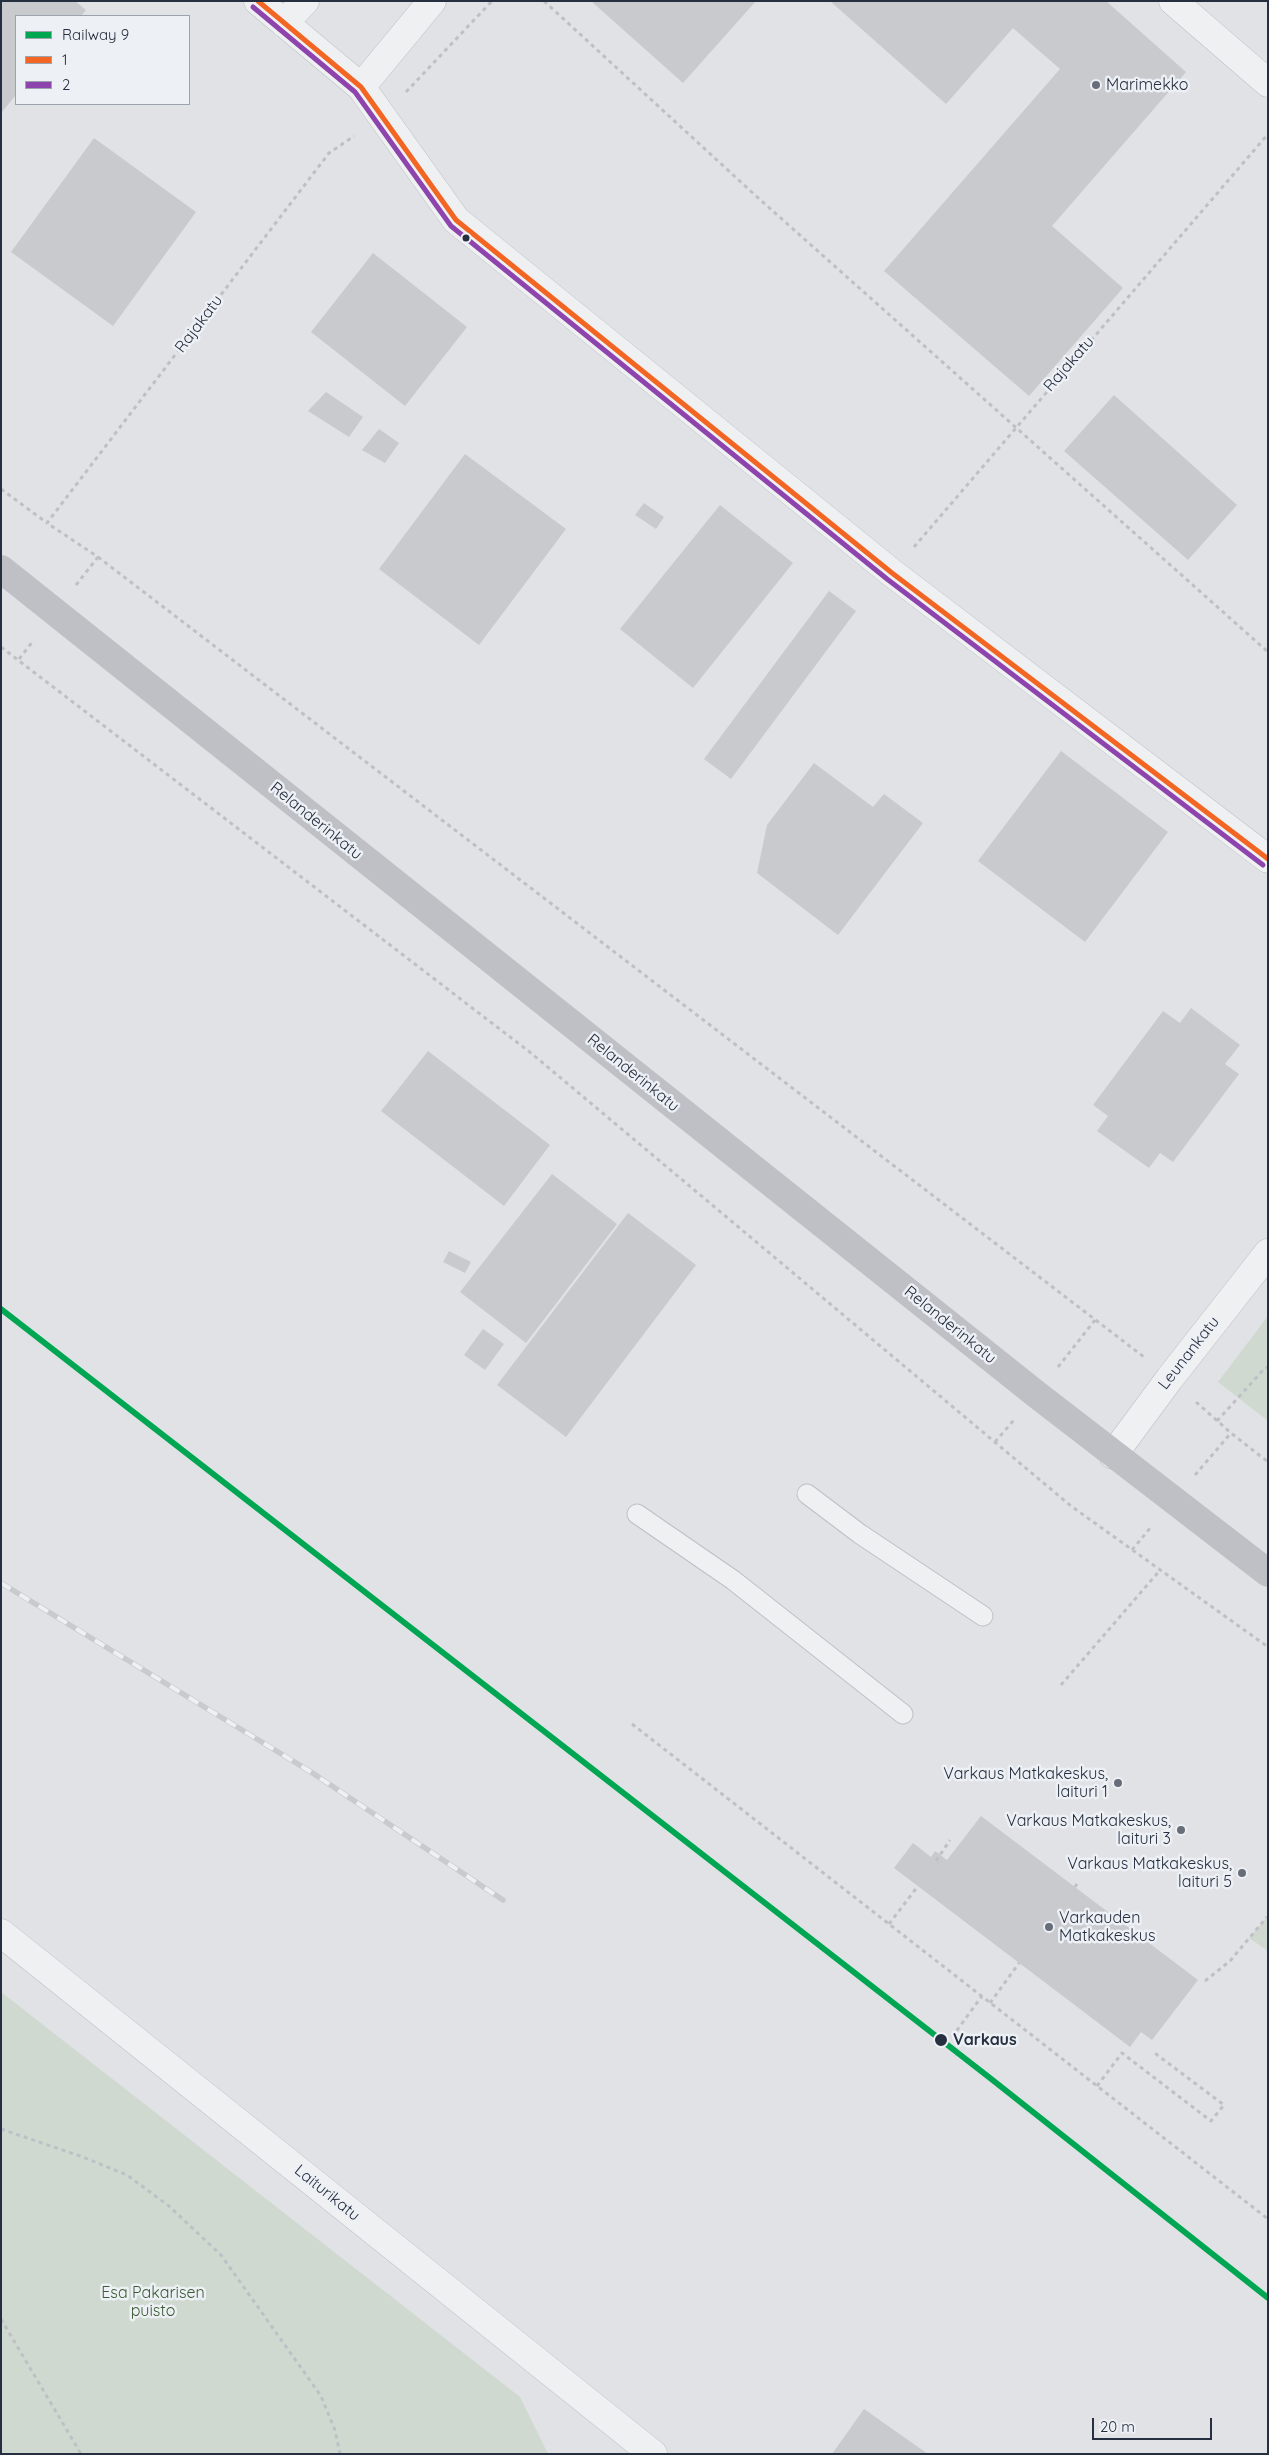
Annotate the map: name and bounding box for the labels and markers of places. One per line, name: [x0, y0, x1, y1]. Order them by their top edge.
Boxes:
place label: Marimekko: [1106, 75, 1188, 95]
marker: Marimekko: [1090, 79, 1102, 91]
unlabelled marker: [461, 233, 471, 243]
place label: Varkaus Matkakeskus, laituri 1: [943, 1764, 1108, 1802]
marker: Varkaus Matkakeskus, laituri 1: [1112, 1777, 1124, 1789]
place label: Varkaus Matkakeskus, laituri 3: [1006, 1811, 1171, 1849]
marker: Varkaus Matkakeskus, laituri 3: [1175, 1824, 1187, 1836]
place label: Varkaus Matkakeskus, laituri 5: [1067, 1854, 1232, 1892]
marker: Varkaus Matkakeskus, laituri 5: [1236, 1867, 1248, 1879]
place label: Varkauden Matkakeskus: [1059, 1908, 1155, 1946]
marker: Varkauden Matkakeskus: [1043, 1921, 1055, 1933]
place label: Varkaus: [953, 2030, 1017, 2050]
marker: Varkaus: [933, 2032, 949, 2048]

